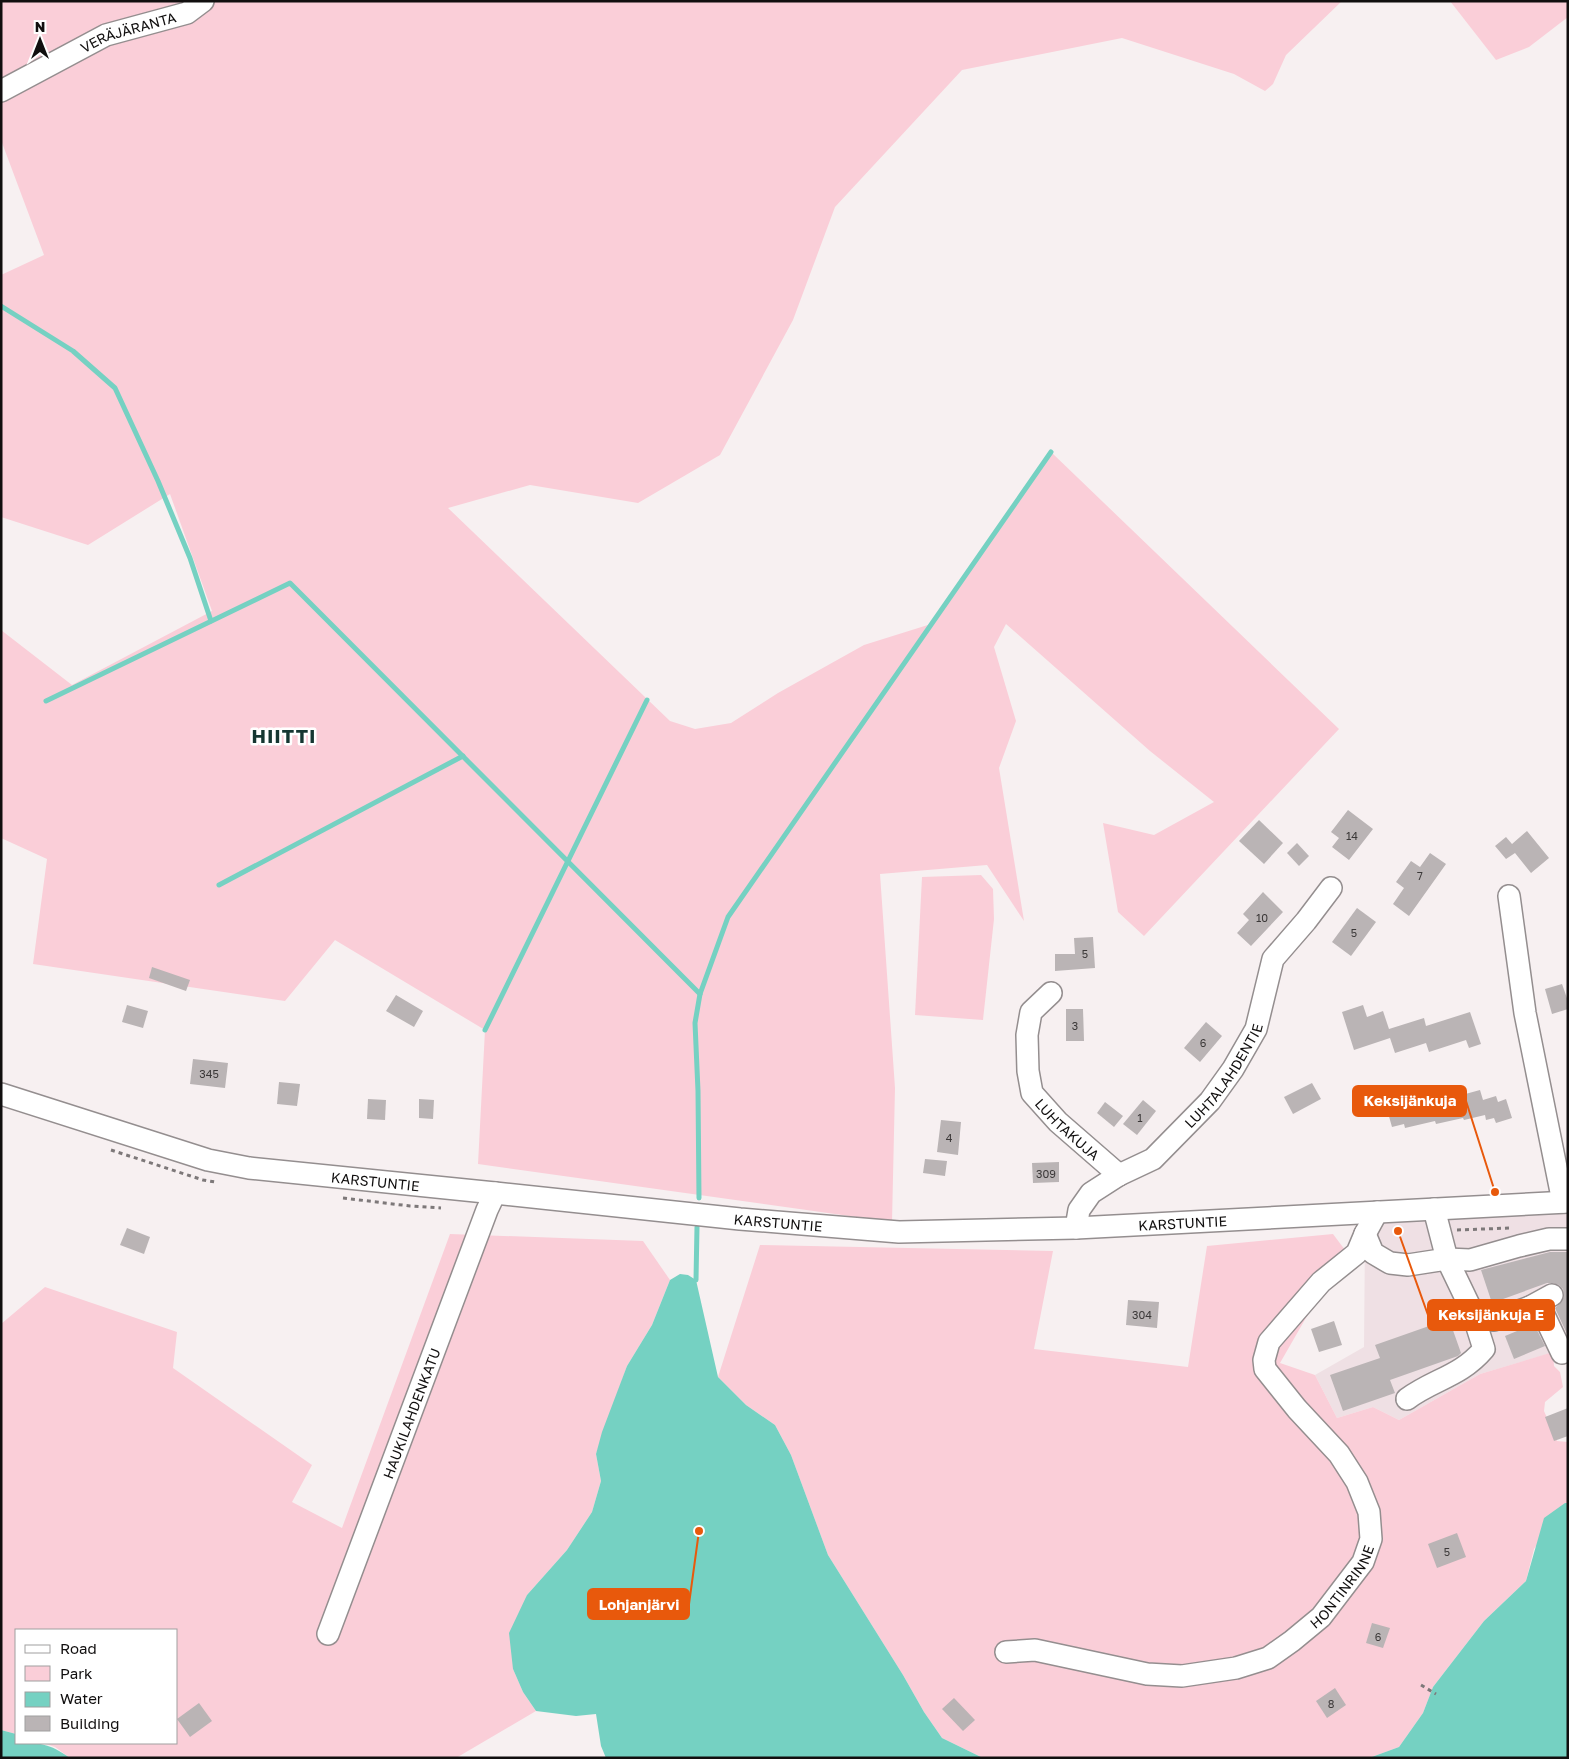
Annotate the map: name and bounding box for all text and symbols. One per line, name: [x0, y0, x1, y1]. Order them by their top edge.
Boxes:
street label: VERÄJÄRANTA: [77, 8, 178, 56]
north arrow: [15, 15, 65, 65]
text: N: [35, 18, 45, 35]
district label: HIITTI: [251, 724, 317, 747]
house number: 14: [1346, 829, 1358, 842]
house number: 7: [1417, 869, 1423, 882]
house number: 10: [1256, 911, 1268, 924]
house number: 5: [1351, 926, 1357, 939]
house number: 5: [1082, 947, 1088, 960]
house number: 3: [1072, 1019, 1078, 1032]
street label: LUHTALAHDENTIE: [1180, 1022, 1266, 1131]
house number: 6: [1200, 1036, 1207, 1049]
house number: 345: [199, 1067, 219, 1080]
callout: Keksijänkuja: [1353, 1086, 1466, 1116]
text: Keksijänkuja: [1364, 1091, 1457, 1109]
street label: LUHTAKUJA: [1032, 1095, 1104, 1163]
house number: 1: [1137, 1111, 1143, 1124]
house number: 4: [946, 1131, 953, 1144]
house number: 309: [1036, 1167, 1056, 1180]
street label: KARSTUNTIE: [330, 1168, 420, 1194]
street label: KARSTUNTIE: [733, 1210, 823, 1234]
street label: KARSTUNTIE: [1138, 1212, 1227, 1233]
callout: Keksijänkuja E: [1428, 1300, 1554, 1330]
text: Keksijänkuja E: [1438, 1305, 1544, 1323]
house number: 304: [1132, 1308, 1152, 1321]
street label: HAUKILAHDENKATU: [379, 1345, 443, 1481]
street label: HONTINRINNE: [1306, 1543, 1377, 1631]
house number: 5: [1444, 1545, 1450, 1558]
callout: Lohjanjärvi: [588, 1589, 689, 1619]
text: Lohjanjärvi: [599, 1595, 679, 1613]
legend: [15, 1629, 178, 1744]
house number: 6: [1375, 1630, 1382, 1643]
text: Road: [60, 1639, 97, 1657]
text: Park: [60, 1664, 93, 1682]
text: Water: [60, 1689, 103, 1707]
house number: 8: [1328, 1697, 1335, 1710]
text: Building: [60, 1714, 120, 1732]

